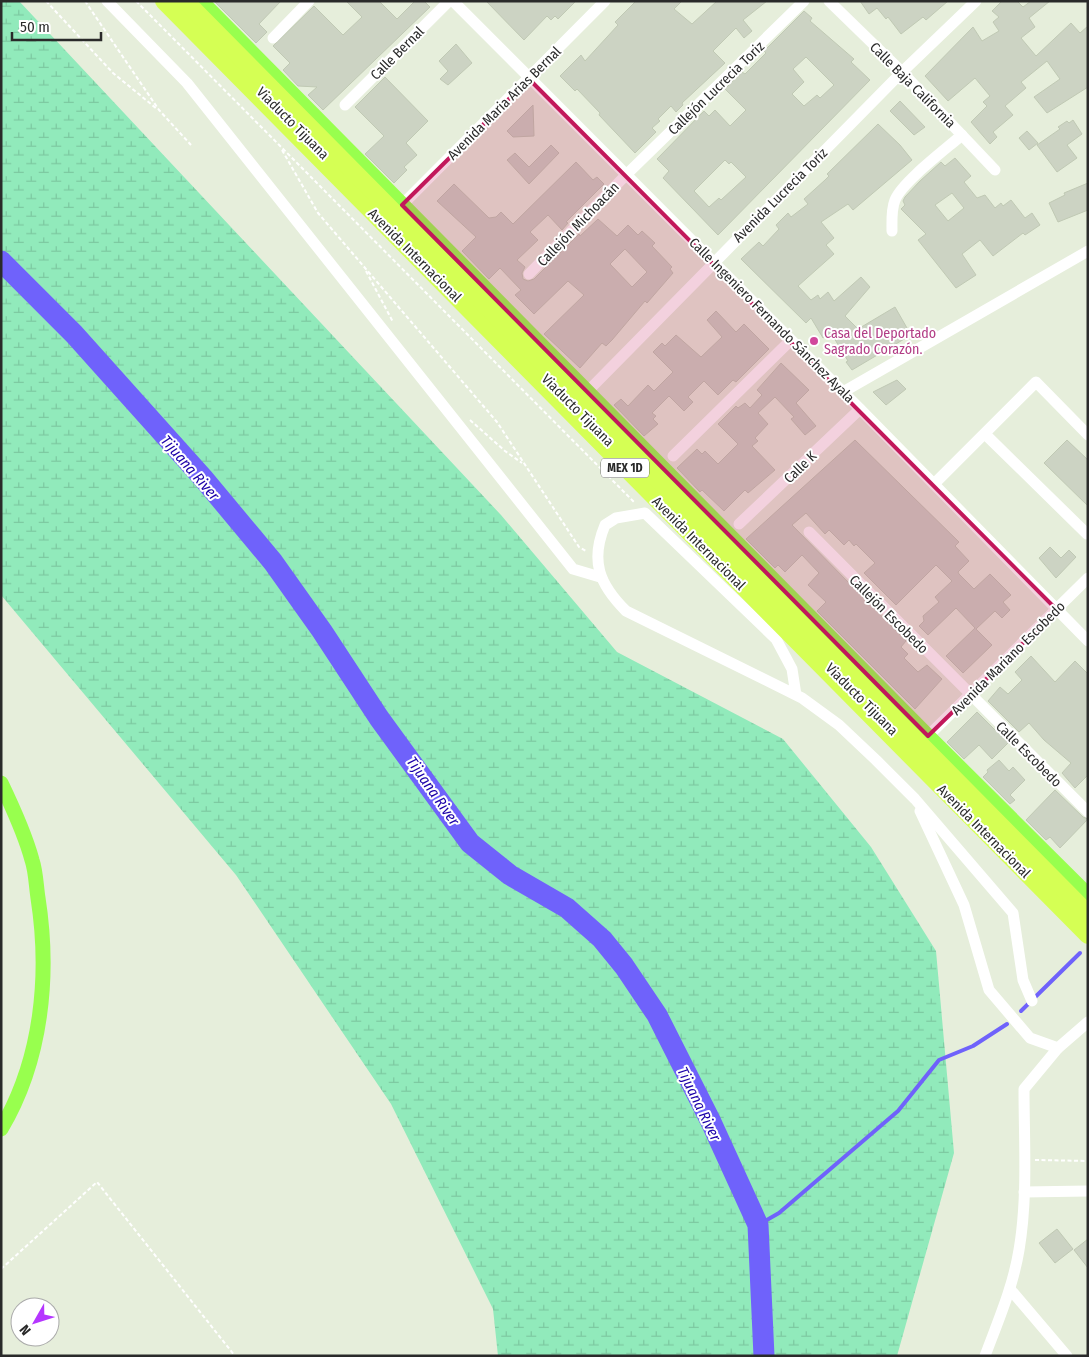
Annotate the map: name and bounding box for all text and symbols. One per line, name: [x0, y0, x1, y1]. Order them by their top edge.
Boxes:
scale bar: [12, 10, 101, 42]
text: 50 m: [20, 18, 50, 36]
street label: Calle Bernal: [367, 23, 428, 84]
street label: Callejón Lucrecia Toriz: [665, 38, 768, 139]
street label: Calle Baja California: [866, 39, 959, 132]
street label: Avenida Maria Arias Bernal: [444, 43, 565, 164]
street label: Viaducto Tijuana: [253, 84, 332, 163]
street label: Avenida Lucrecia Toriz: [730, 144, 831, 246]
street label: Callejón Michoacán: [534, 179, 623, 270]
street label: Avenida Internacional: [364, 205, 465, 306]
street label: Calle Ingeniero Fernando Sánchez Ayala: [686, 234, 858, 407]
place label: Casa del Deportado Sagrado Corazón.: [824, 325, 936, 358]
marker: Casa del Deportado Sagrado Corazón.: [808, 335, 820, 347]
street label: Viaducto Tijuana: [538, 371, 617, 450]
water label: Tijuana River: [157, 432, 224, 505]
street label: Calle K: [781, 447, 821, 487]
road number: MEX 1D: [601, 458, 649, 478]
street label: Avenida Internacional: [648, 493, 749, 594]
street label: Callejón Escobedo: [846, 571, 932, 657]
street label: Avenida Mariano Escobedo: [948, 598, 1069, 719]
street label: Viaducto Tijuana: [822, 660, 901, 739]
street label: Calle Escobedo: [992, 718, 1065, 791]
water label: Tijuana River: [403, 753, 464, 830]
street label: Avenida Internacional: [933, 781, 1034, 882]
water label: Tijuana River: [673, 1064, 725, 1145]
north arrow: [10, 1297, 60, 1347]
text: N: [16, 1321, 35, 1338]

